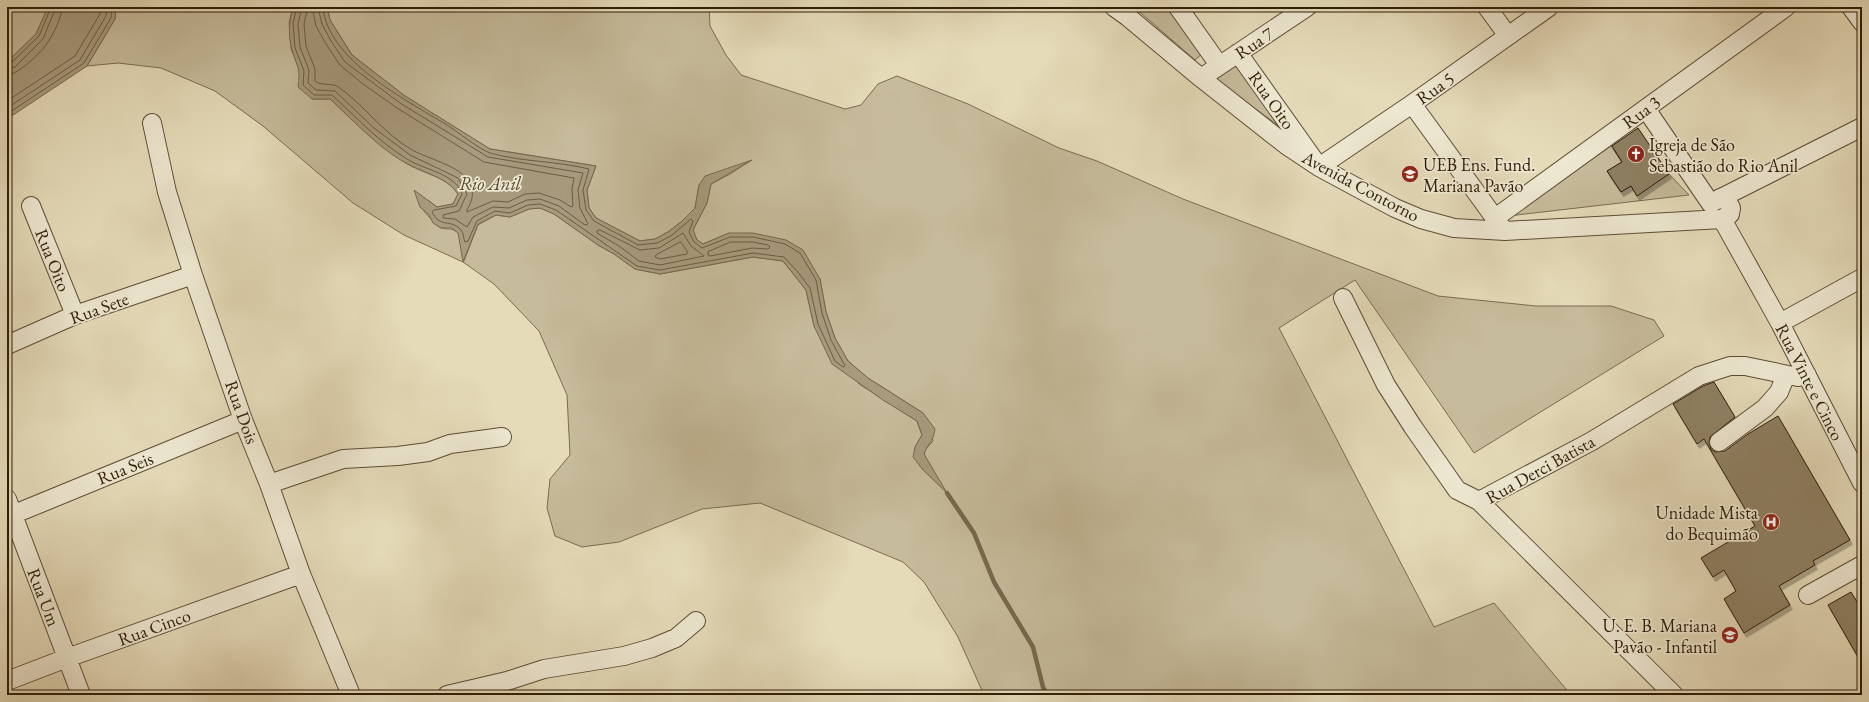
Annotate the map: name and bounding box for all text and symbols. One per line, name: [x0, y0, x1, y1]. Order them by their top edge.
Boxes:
street label: Rua 7: [1230, 22, 1278, 64]
street label: Rua Oito: [1244, 66, 1300, 134]
street label: Rua 5: [1411, 67, 1459, 109]
street label: Rua 3: [1617, 90, 1665, 134]
place label: Igreja de São Sebastião do Rio Anil: [1649, 133, 1798, 177]
church icon: Igreja de São Sebastião do Rio Anil: [1626, 144, 1646, 164]
street label: Avenida Contorno: [1297, 145, 1424, 227]
place label: UEB Ens. Fund. Mariana Pavão: [1423, 153, 1535, 197]
school or university icon: UEB Ens. Fund. Mariana Pavão: [1400, 164, 1420, 184]
water label: Rio Anil: [459, 171, 522, 196]
street label: Rua Oito: [30, 225, 76, 295]
street label: Rua Sete: [66, 287, 132, 329]
street label: Rua Vinte e Cinco: [1771, 320, 1849, 444]
street label: Rua Dois: [220, 377, 264, 447]
street label: Rua Derci Batista: [1481, 429, 1599, 509]
street label: Rua Seis: [93, 446, 157, 490]
place label: Unidade Mista do Bequimão: [1656, 501, 1759, 545]
hospital icon: Unidade Mista do Bequimão: [1761, 512, 1781, 532]
street label: Rua Um: [22, 565, 66, 629]
street label: Rua Cinco: [115, 603, 194, 651]
place label: U. E. B. Mariana Pavão - Infantil: [1602, 614, 1718, 658]
school or university icon: U. E. B. Mariana Pavão - Infantil: [1720, 625, 1740, 645]

